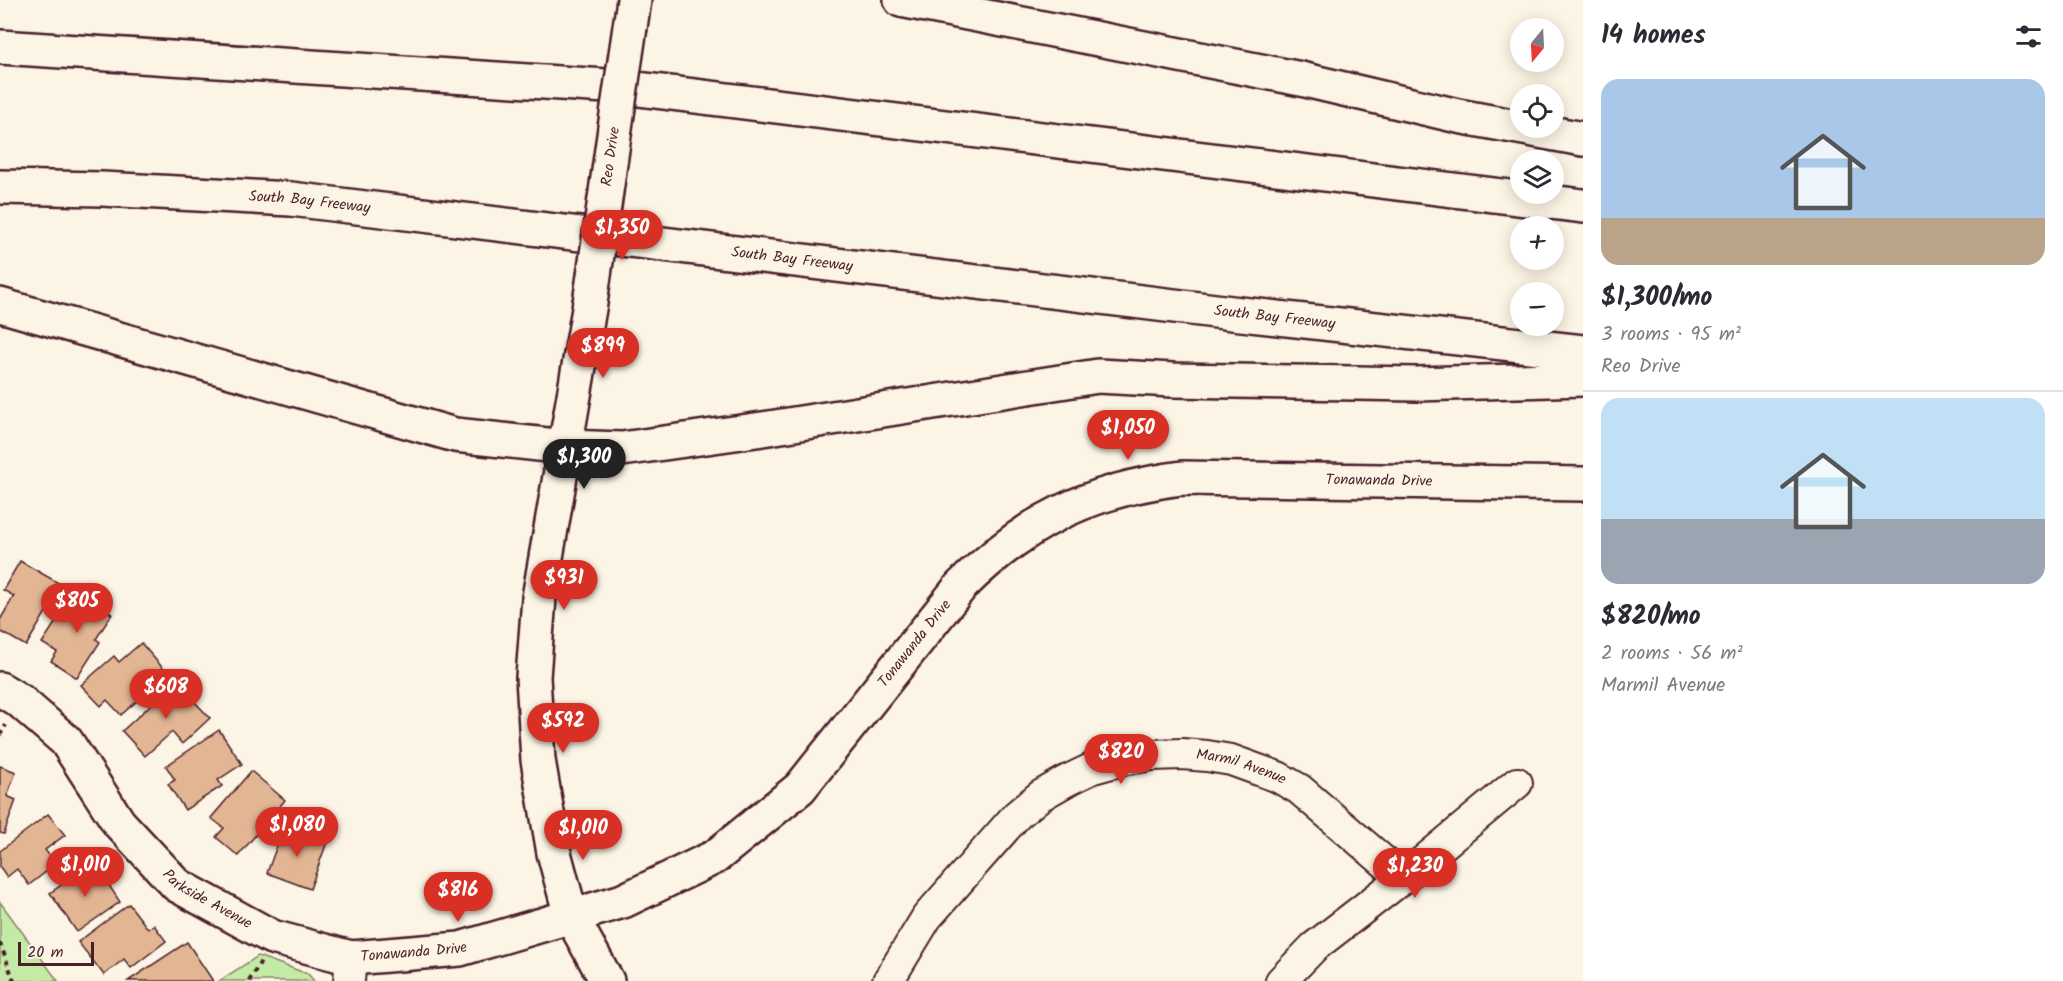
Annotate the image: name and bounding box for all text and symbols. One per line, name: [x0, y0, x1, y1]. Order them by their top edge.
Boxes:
text: 14 homes: [1601, 15, 1706, 57]
north arrow: [1510, 18, 1564, 72]
map controls: [1510, 18, 1564, 336]
icon: filters: [2012, 20, 2045, 53]
button: locate: [1510, 84, 1564, 138]
icon: home: [1769, 118, 1877, 226]
street label: Reo Drive: [595, 125, 627, 188]
button: layers: [1510, 150, 1564, 204]
street label: South Bay Freeway: [248, 185, 373, 221]
pin: $1,350: [573, 210, 671, 261]
text: $1,350: [595, 213, 649, 245]
button: +: [1510, 216, 1564, 270]
street label: South Bay Freeway: [730, 240, 855, 279]
text: $1,300/mo: [1601, 277, 1712, 319]
button: −: [1510, 282, 1564, 336]
street label: South Bay Freeway: [1212, 299, 1338, 337]
text: 3 rooms · 95 m²: [1601, 319, 1741, 351]
pin: $899: [567, 328, 639, 379]
text: $899: [581, 331, 625, 363]
text: Reo Drive: [1601, 351, 1680, 383]
pin: $1,050: [1079, 410, 1177, 461]
text: $1,050: [1101, 413, 1155, 445]
icon: home: [1769, 437, 1877, 545]
pin: $1,300: [535, 439, 633, 490]
text: $1,300: [557, 442, 611, 474]
street label: Tonawanda Drive: [1325, 468, 1433, 494]
pin: $931: [528, 560, 600, 611]
text: $931: [545, 563, 583, 595]
pin: $805: [41, 583, 113, 634]
text: $805: [55, 586, 99, 618]
street label: Tonawanda Drive: [872, 594, 958, 693]
text: $820/mo: [1601, 596, 1701, 638]
text: 2 rooms · 56 m²: [1601, 638, 1743, 670]
pin: $608: [130, 669, 202, 720]
text: Marmil Avenue: [1601, 670, 1725, 702]
text: $608: [144, 672, 188, 704]
pin: $592: [527, 703, 599, 754]
text: $592: [541, 706, 585, 738]
pin: $820: [1085, 734, 1157, 785]
text: $820: [1098, 737, 1144, 769]
street label: Marmil Avenue: [1195, 743, 1291, 791]
pin: $1,080: [248, 807, 346, 858]
text: $1,080: [269, 810, 325, 842]
pin: $1,010: [534, 810, 632, 861]
text: $1,010: [558, 813, 608, 845]
pin: $1,010: [36, 847, 134, 898]
pin: $1,230: [1366, 848, 1464, 899]
text: $1,010: [60, 850, 110, 882]
text: $1,230: [1387, 851, 1443, 883]
street label: Parkside Avenue: [156, 864, 257, 936]
pin: $816: [422, 872, 494, 923]
text: $816: [438, 875, 478, 907]
street label: Tonawanda Drive: [360, 935, 471, 969]
scale bar: [18, 939, 94, 966]
text: 20 m: [27, 940, 63, 965]

